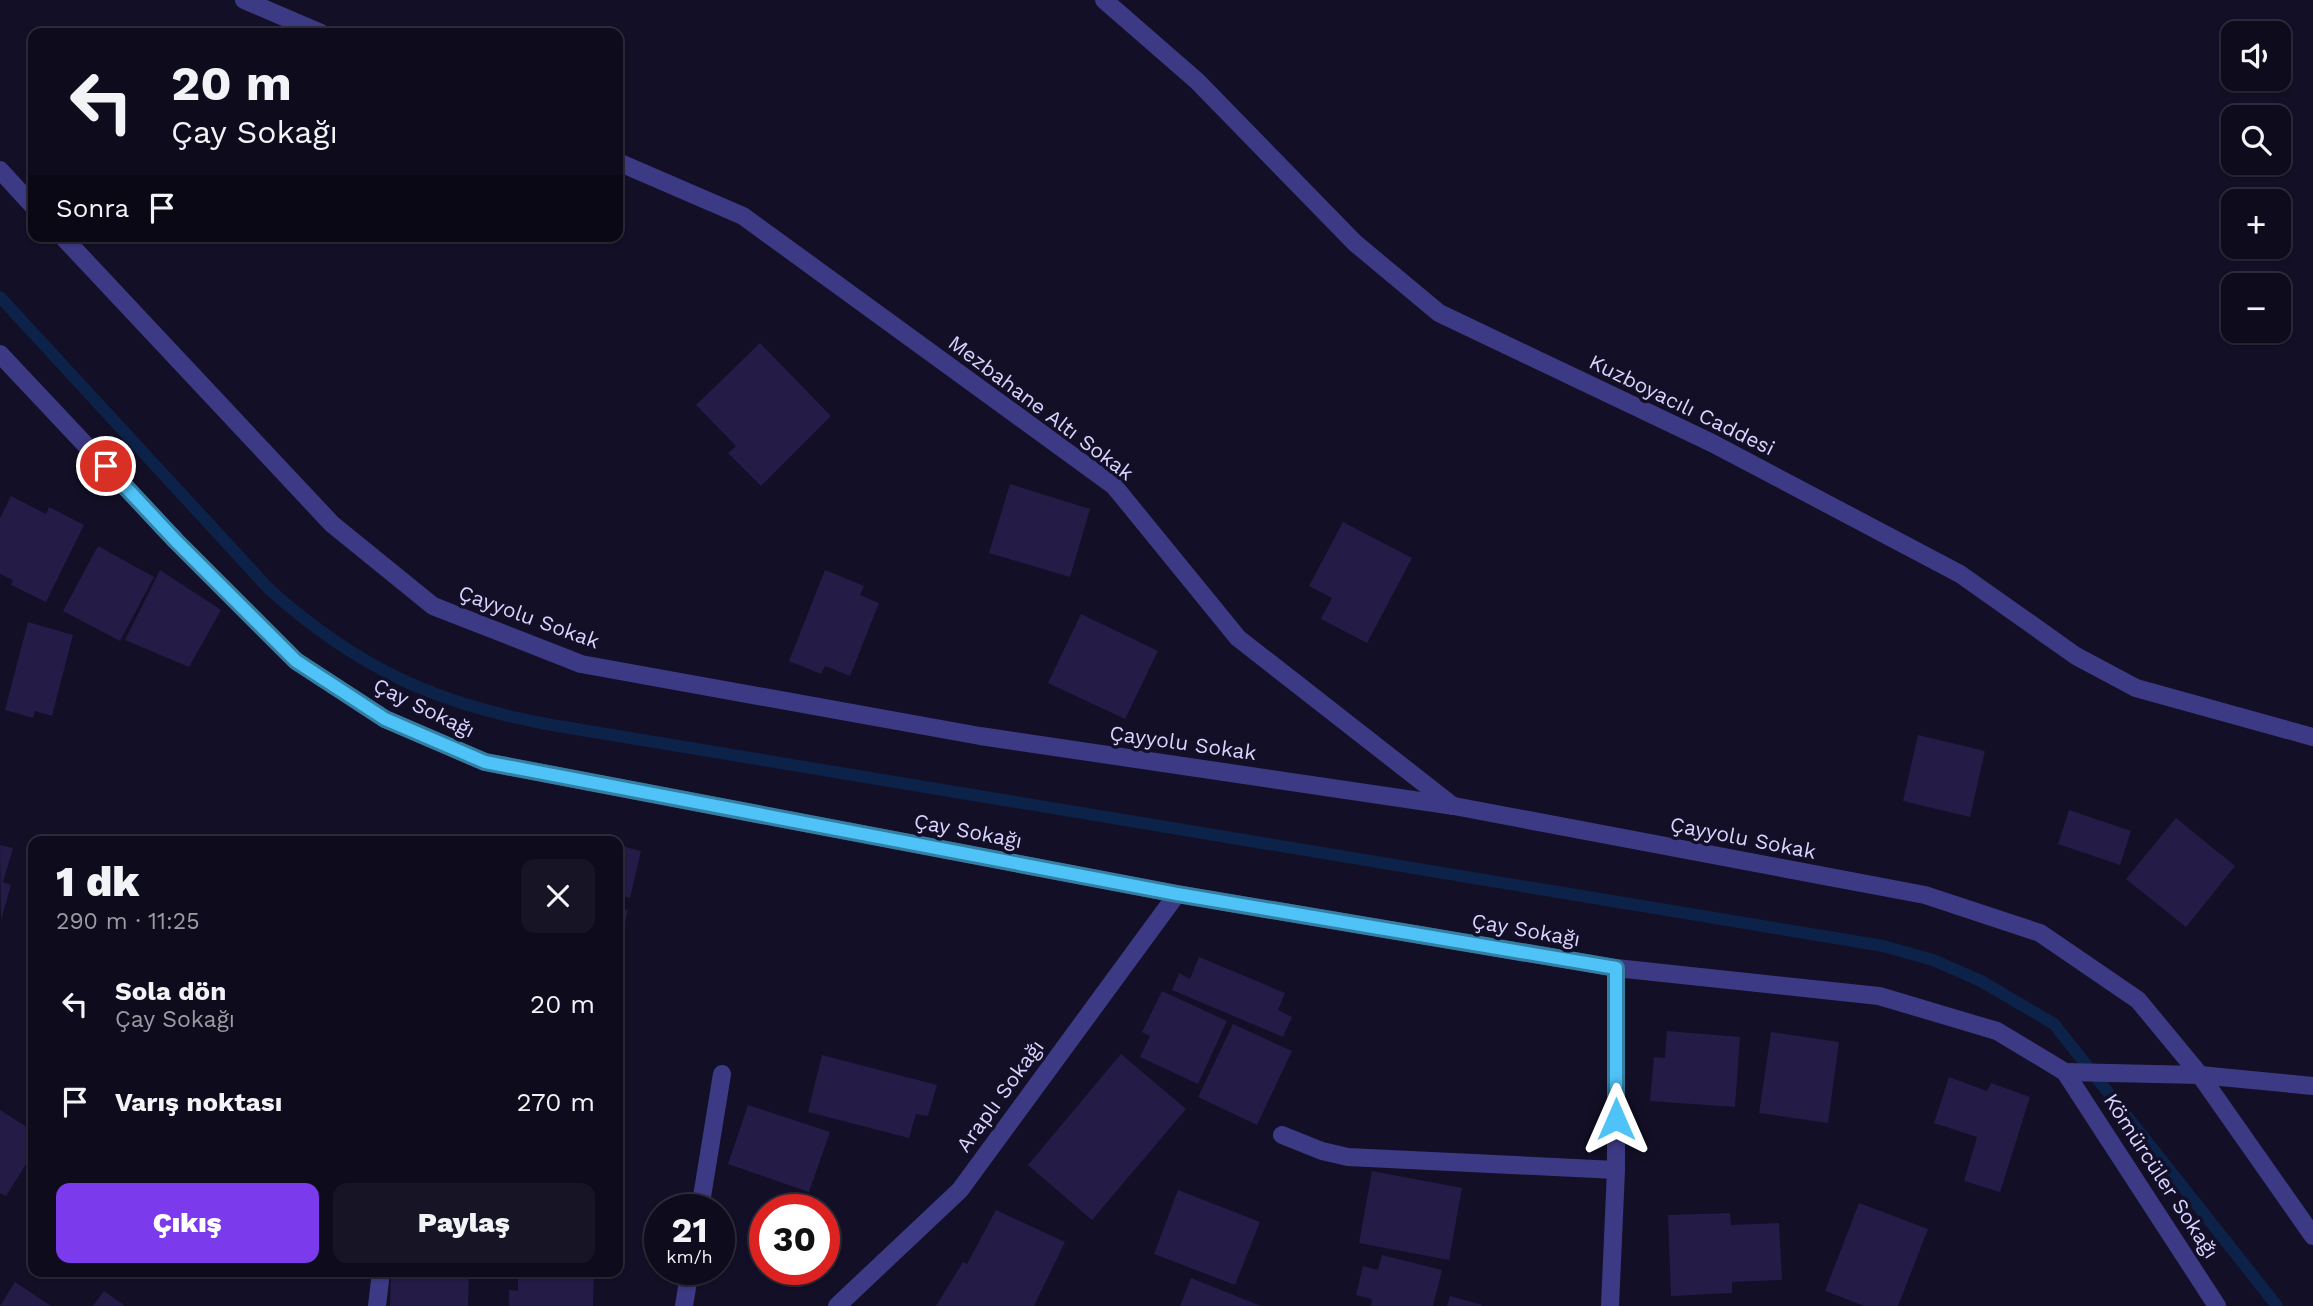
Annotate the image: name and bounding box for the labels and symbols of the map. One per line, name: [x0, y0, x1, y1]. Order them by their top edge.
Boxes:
street label: Mezbahane Altı Sokak: [944, 330, 1139, 485]
street label: Kuzboyacılı Caddesi: [1585, 349, 1779, 460]
pin: [76, 436, 136, 496]
street label: Çayyolu Sokak: [455, 579, 603, 654]
street label: Çay Sokağı: [370, 672, 479, 743]
street label: Çayyolu Sokak: [1108, 720, 1258, 765]
street label: Çay Sokağı: [912, 808, 1024, 853]
street label: Çayyolu Sokak: [1668, 811, 1818, 864]
street label: Çay Sokağı: [1470, 908, 1582, 951]
street label: Araplı Sokağı: [950, 1035, 1049, 1157]
position arrow: [1579, 1082, 1653, 1156]
street label: Kömürcüler Sokağı: [2099, 1089, 2224, 1263]
speed limit sign: 30: [749, 1194, 840, 1285]

